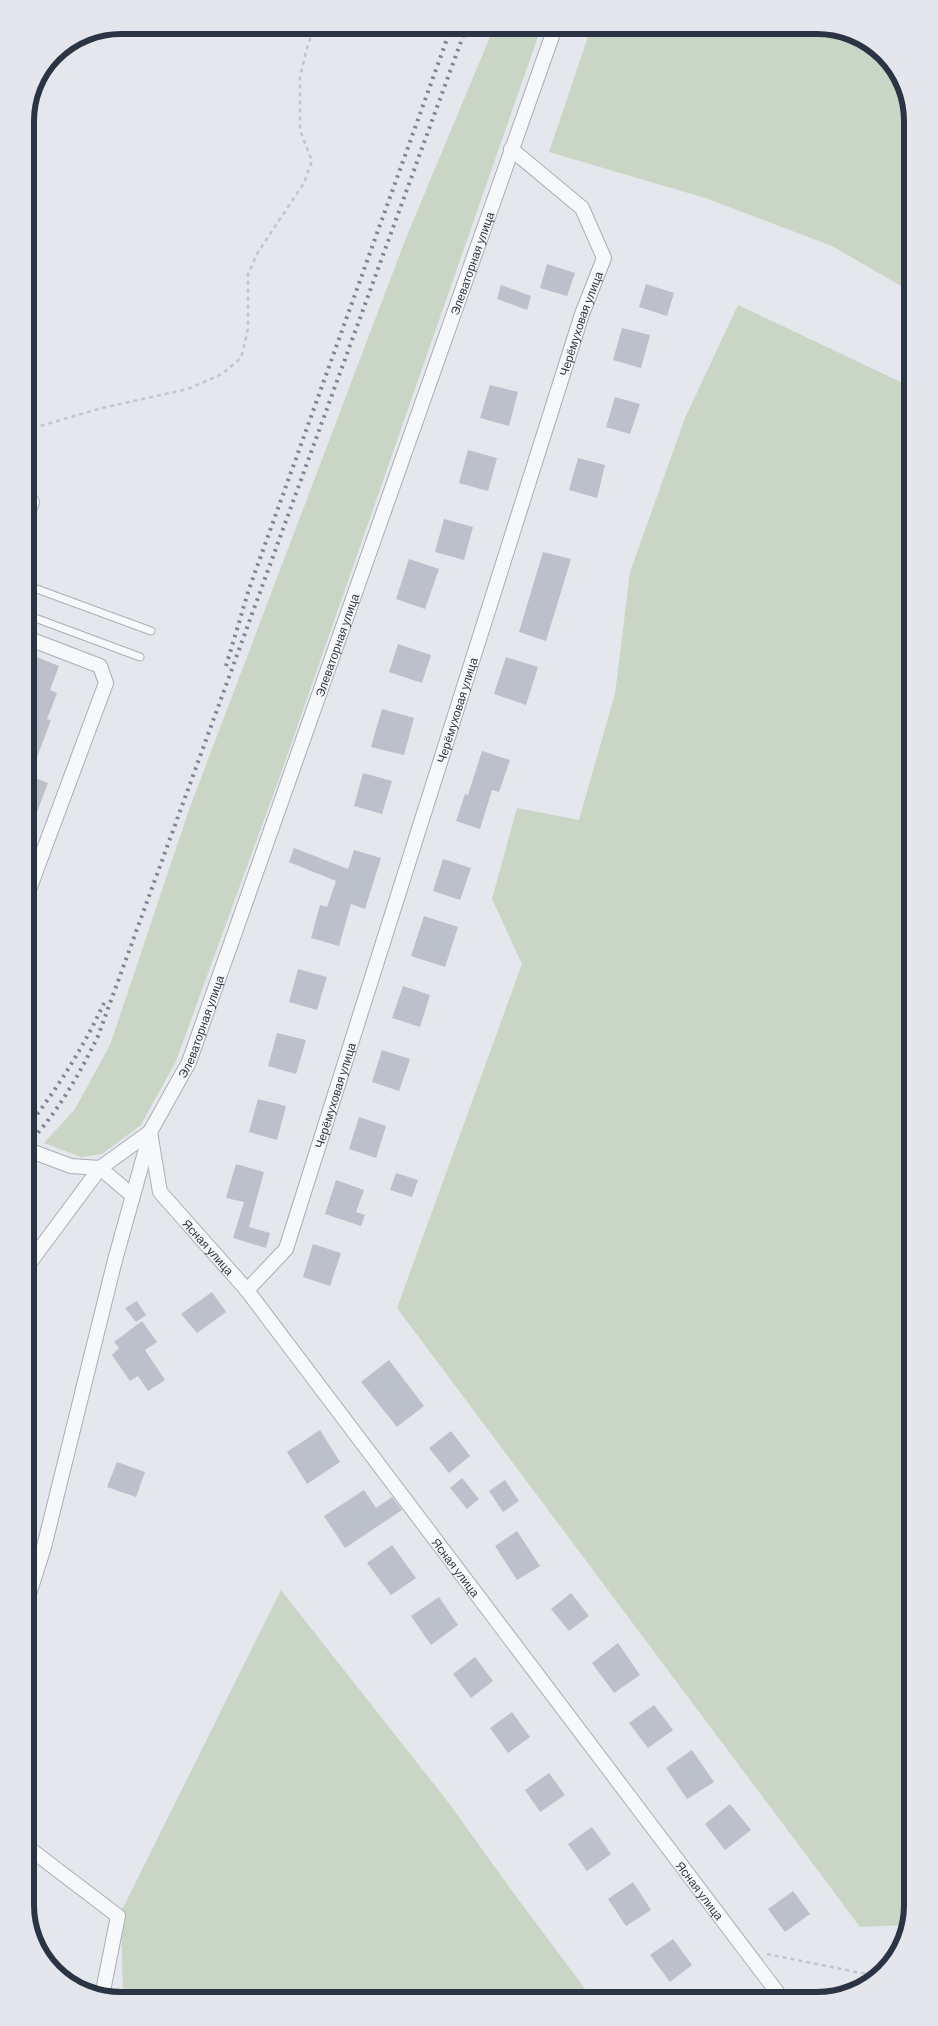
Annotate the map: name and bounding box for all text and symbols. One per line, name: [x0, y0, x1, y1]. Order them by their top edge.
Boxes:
street label: Элеваторная улица: [447, 209, 497, 317]
street label: Черёмуховая улица: [556, 269, 605, 378]
street label: Элеваторная улица: [312, 591, 361, 699]
street label: Черёмуховая улица: [433, 655, 480, 765]
street label: Элеваторная улица: [175, 973, 226, 1080]
street label: Черёмуховая улица: [311, 1040, 358, 1150]
street label: Ясная улица: [180, 1216, 237, 1278]
street label: Ясная улица: [429, 1535, 483, 1599]
street label: Ясная улица: [673, 1858, 727, 1923]

